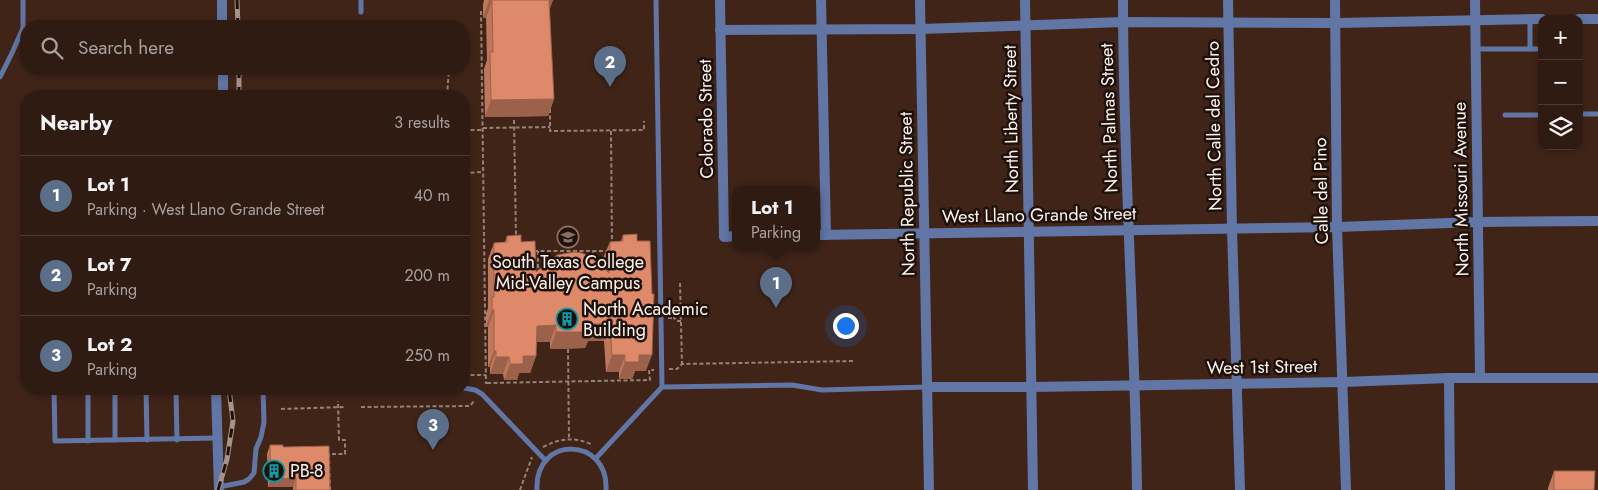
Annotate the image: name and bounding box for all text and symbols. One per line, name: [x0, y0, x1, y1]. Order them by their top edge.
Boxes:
map controls: [1538, 15, 1583, 150]
button: +: [1538, 15, 1583, 60]
search box: [20, 20, 470, 75]
icon: search: [38, 34, 66, 62]
text: Search here: [78, 34, 174, 61]
street label: North Calle del Cedro: [1200, 41, 1228, 211]
street label: North Palmas Street: [1093, 42, 1125, 193]
street label: North Liberty Street: [997, 44, 1025, 193]
pin: 2: [594, 46, 626, 87]
street label: Colorado Street: [692, 58, 720, 179]
button: −: [1538, 60, 1583, 105]
street label: North Missouri Avenue: [1446, 102, 1476, 276]
button: layers: [1538, 105, 1583, 150]
text: Nearby: [40, 108, 112, 138]
text: 3 results: [394, 111, 450, 134]
street label: North Republic Street: [893, 111, 921, 276]
street label: Calle del Pino: [1307, 137, 1335, 245]
text: Lot 1: [87, 171, 130, 198]
text: 1: [52, 184, 60, 207]
text: 40 m: [414, 184, 450, 207]
popup: [732, 186, 820, 251]
text: Lot 1: [751, 194, 794, 221]
text: Parking · West Llano Grande Street: [87, 198, 324, 221]
street label: West Llano Grande Street: [942, 200, 1137, 230]
text: Parking: [751, 221, 801, 244]
school or university icon: South Texas College Mid-Valley Campus: [556, 225, 580, 249]
place label: South Texas College Mid-Valley Campus: [492, 249, 644, 296]
text: Lot 7: [87, 251, 131, 278]
text: 2: [51, 264, 61, 287]
text: 200 m: [404, 264, 450, 287]
pin: 1: [760, 267, 792, 308]
text: Parking: [87, 278, 137, 301]
place label: North Academic Building: [583, 296, 708, 343]
building icon: North Academic Building: [555, 307, 579, 331]
your location: [833, 313, 859, 339]
text: Lot 2: [87, 331, 132, 358]
text: 3: [51, 344, 61, 367]
text: 250 m: [405, 344, 450, 367]
street label: West 1st Street: [1206, 353, 1318, 381]
text: Parking: [87, 358, 137, 381]
pin: 3: [417, 409, 449, 450]
place label: PB-8: [290, 458, 324, 484]
building icon: PB-8: [262, 459, 286, 483]

